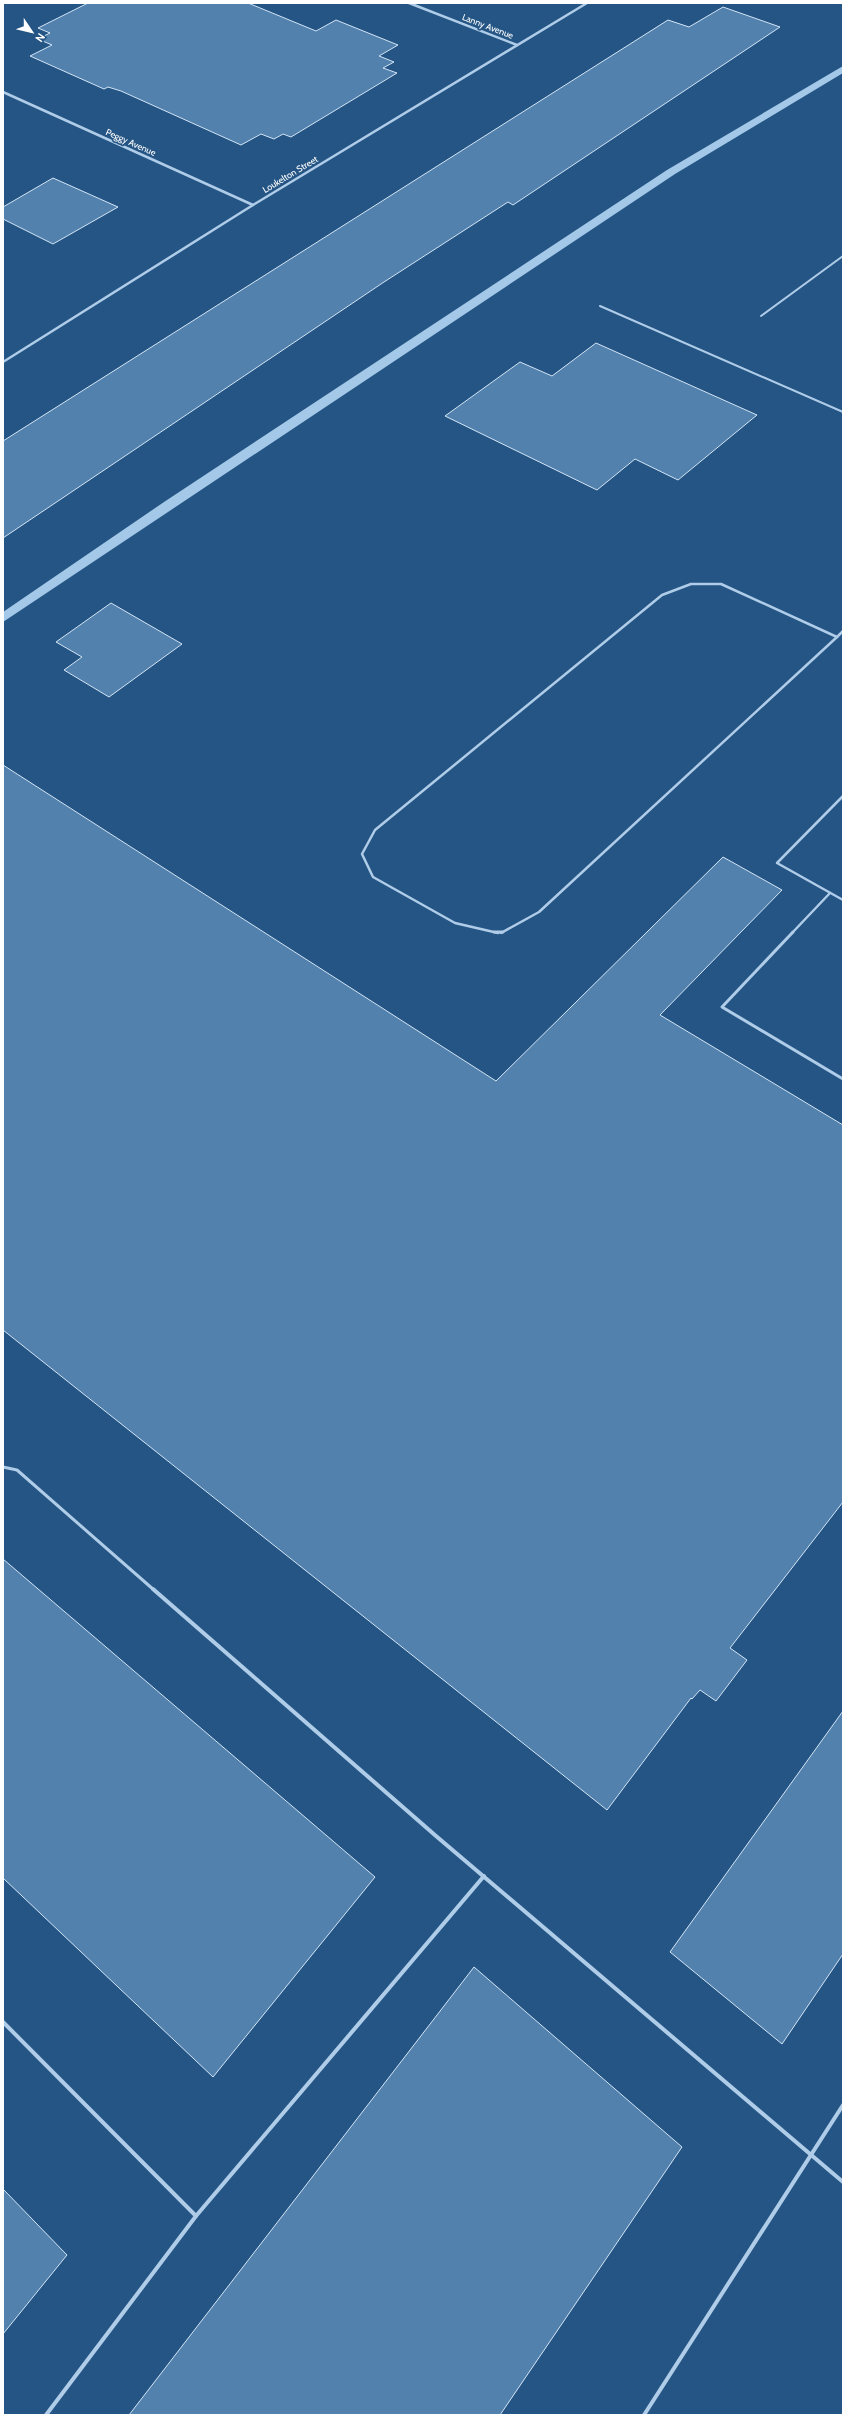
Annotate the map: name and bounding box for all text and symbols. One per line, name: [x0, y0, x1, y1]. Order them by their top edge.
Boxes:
street label: Lanny Avenue: [461, 11, 515, 41]
north arrow: [12, 12, 52, 52]
text: N: [32, 31, 48, 45]
street label: Peggy Avenue: [104, 126, 158, 158]
street label: Loukelton Street: [260, 153, 320, 195]

